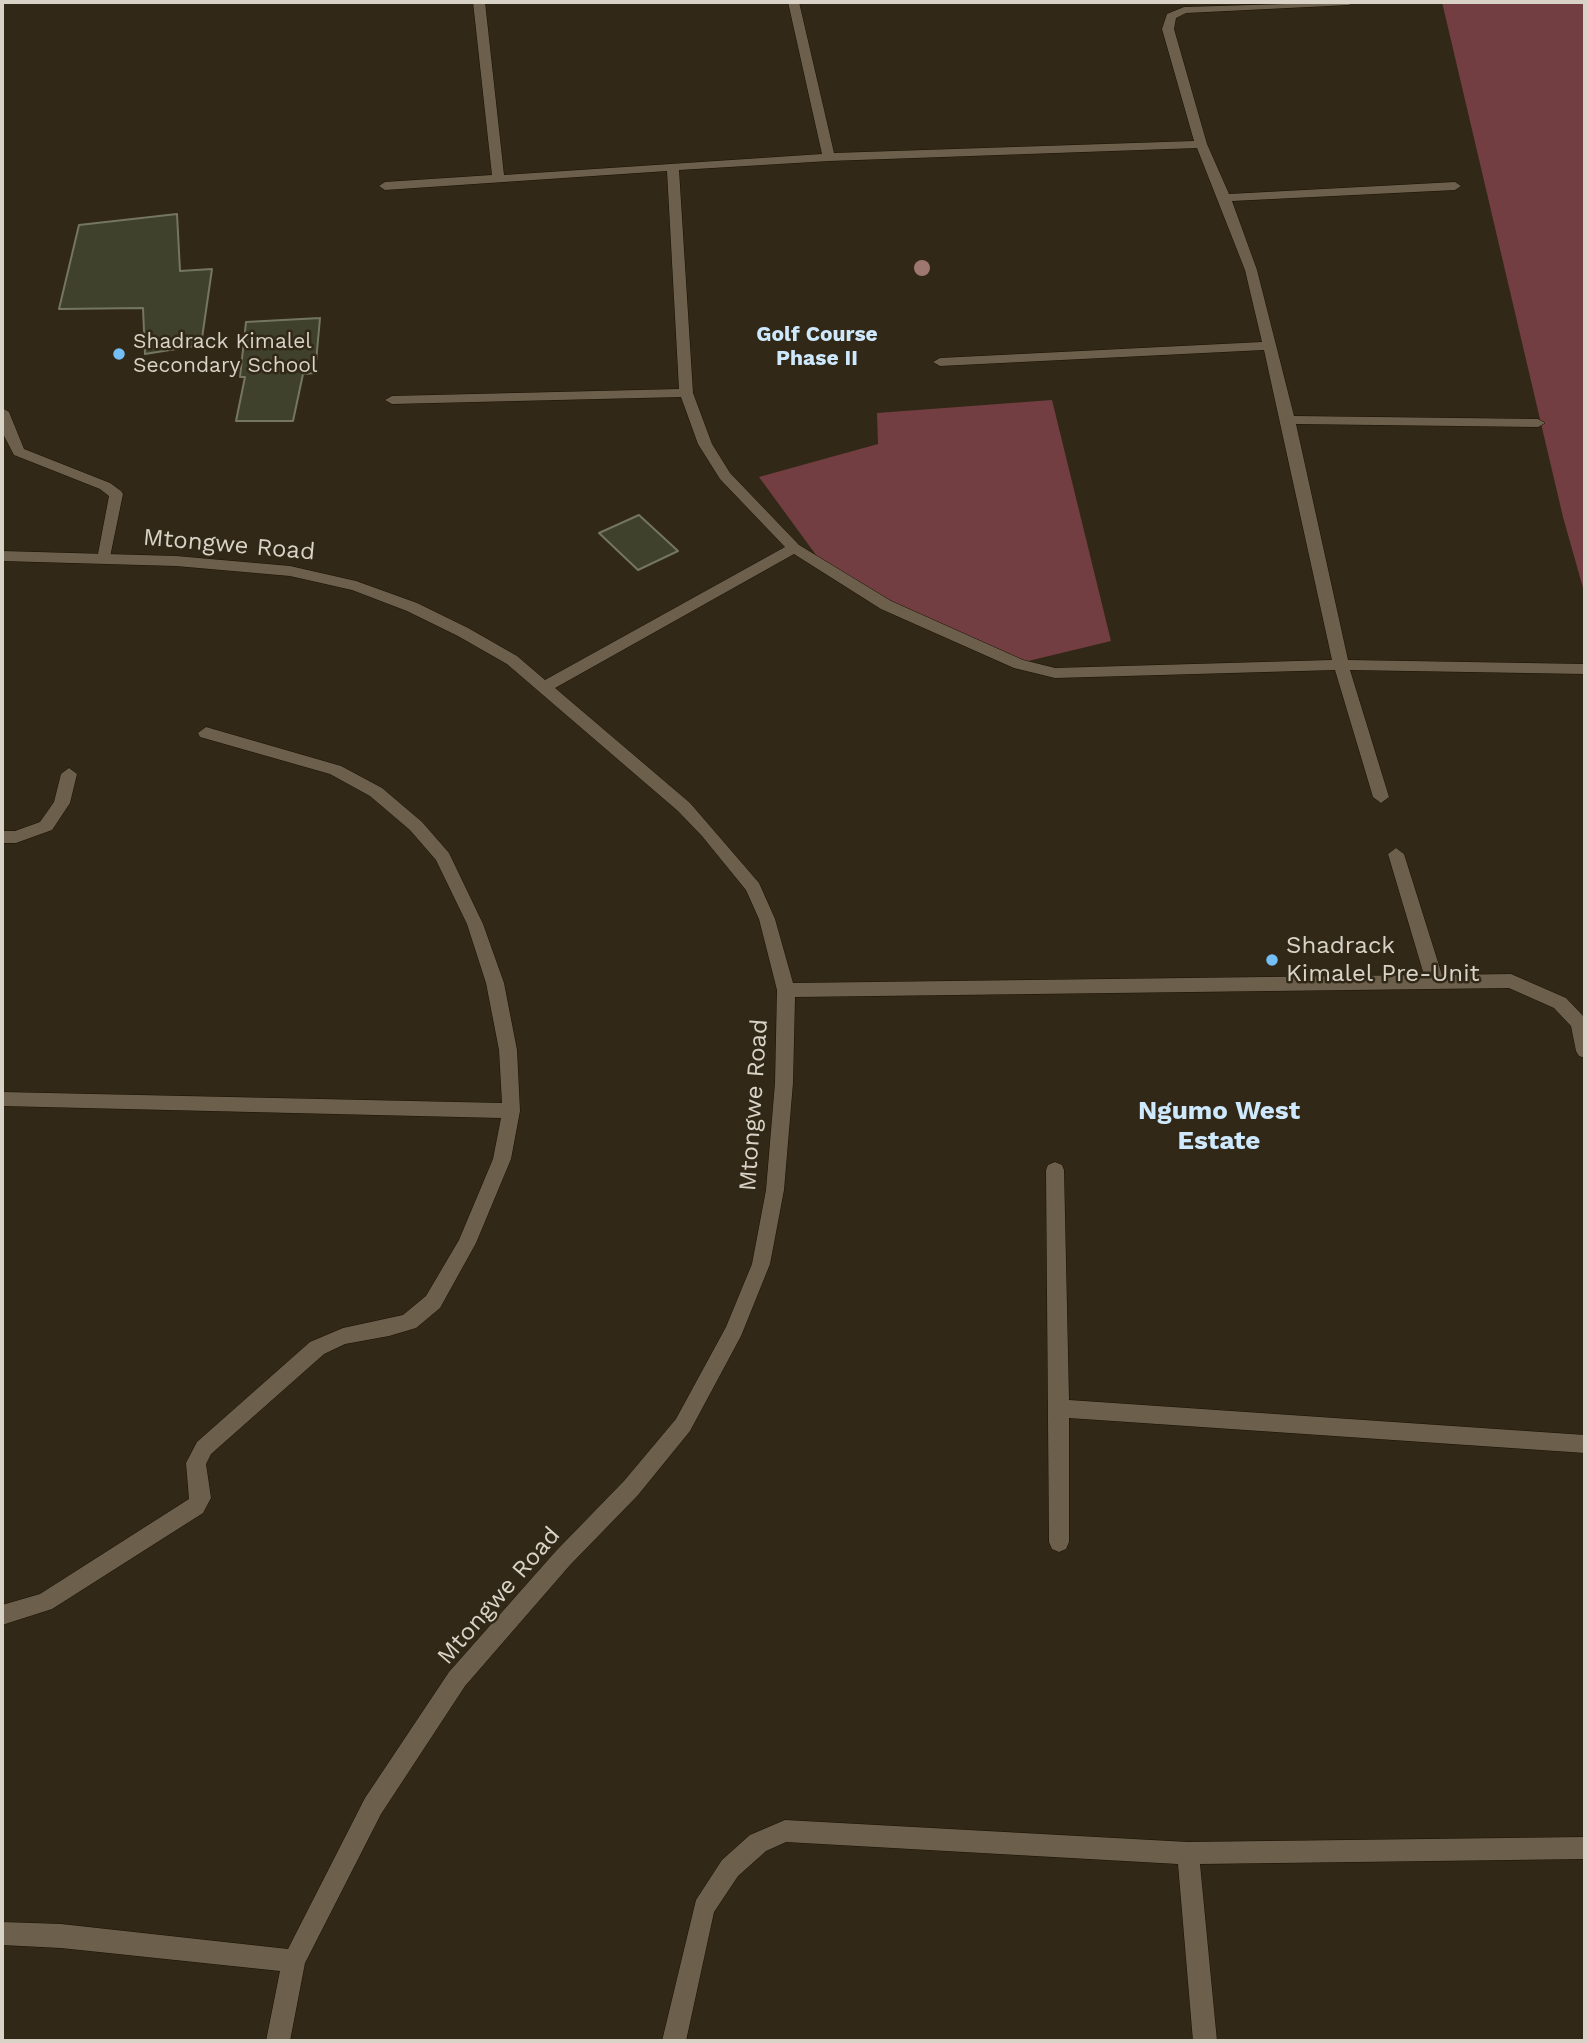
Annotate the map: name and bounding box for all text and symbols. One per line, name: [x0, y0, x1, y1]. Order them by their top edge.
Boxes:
district label: Golf Course Phase II: [756, 322, 878, 372]
place label: Shadrack Kimalel Secondary School: [133, 329, 317, 379]
marker: Shadrack Kimalel Secondary School: [111, 346, 127, 362]
street label: Mtongwe Road: [142, 523, 316, 567]
place label: Shadrack Kimalel Pre-Unit: [1286, 932, 1480, 988]
marker: Shadrack Kimalel Pre-Unit: [1264, 952, 1280, 968]
street label: Mtongwe Road: [734, 1018, 774, 1192]
district label: Ngumo West Estate: [1138, 1095, 1300, 1156]
street label: Mtongwe Road: [432, 1521, 566, 1671]

